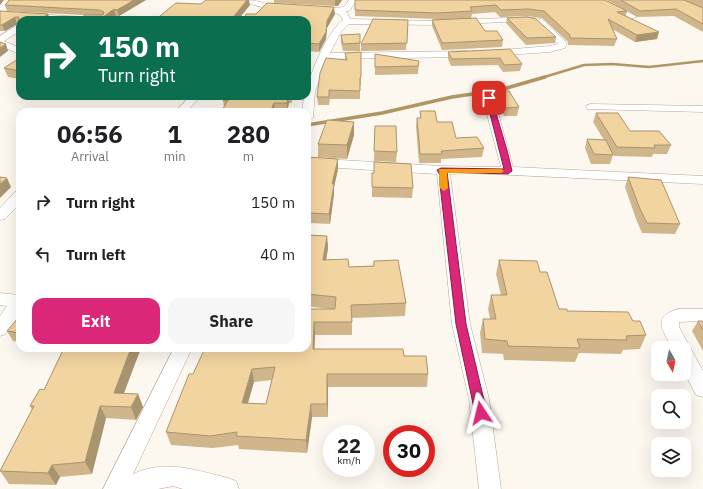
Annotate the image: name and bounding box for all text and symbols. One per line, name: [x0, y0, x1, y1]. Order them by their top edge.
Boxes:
text: 150 m: [98, 28, 180, 65]
icon: right: [32, 32, 84, 84]
text: Turn right: [98, 64, 176, 87]
pin: [472, 81, 506, 115]
icon: arrive: [478, 87, 500, 109]
text: 06:56: [57, 118, 123, 150]
text: 1: [167, 118, 182, 150]
text: 280: [227, 118, 270, 150]
text: Arrival: [71, 148, 109, 165]
text: min: [164, 148, 186, 165]
text: m: [243, 148, 254, 165]
icon: right: [32, 191, 54, 213]
text: Turn right: [66, 193, 135, 212]
text: 150 m: [251, 193, 295, 212]
icon: left: [32, 243, 54, 265]
text: Turn left: [66, 245, 126, 264]
text: 40 m: [260, 245, 295, 264]
button: Exit: [32, 298, 160, 344]
button: Share: [168, 298, 295, 344]
north arrow: [651, 341, 691, 381]
map controls: [651, 341, 691, 477]
button: search: [651, 389, 691, 429]
position arrow: [460, 392, 502, 434]
speed limit sign: 30: [383, 425, 435, 477]
text: 22: [337, 432, 361, 459]
button: layers: [651, 437, 691, 477]
text: km/h: [337, 454, 361, 467]

